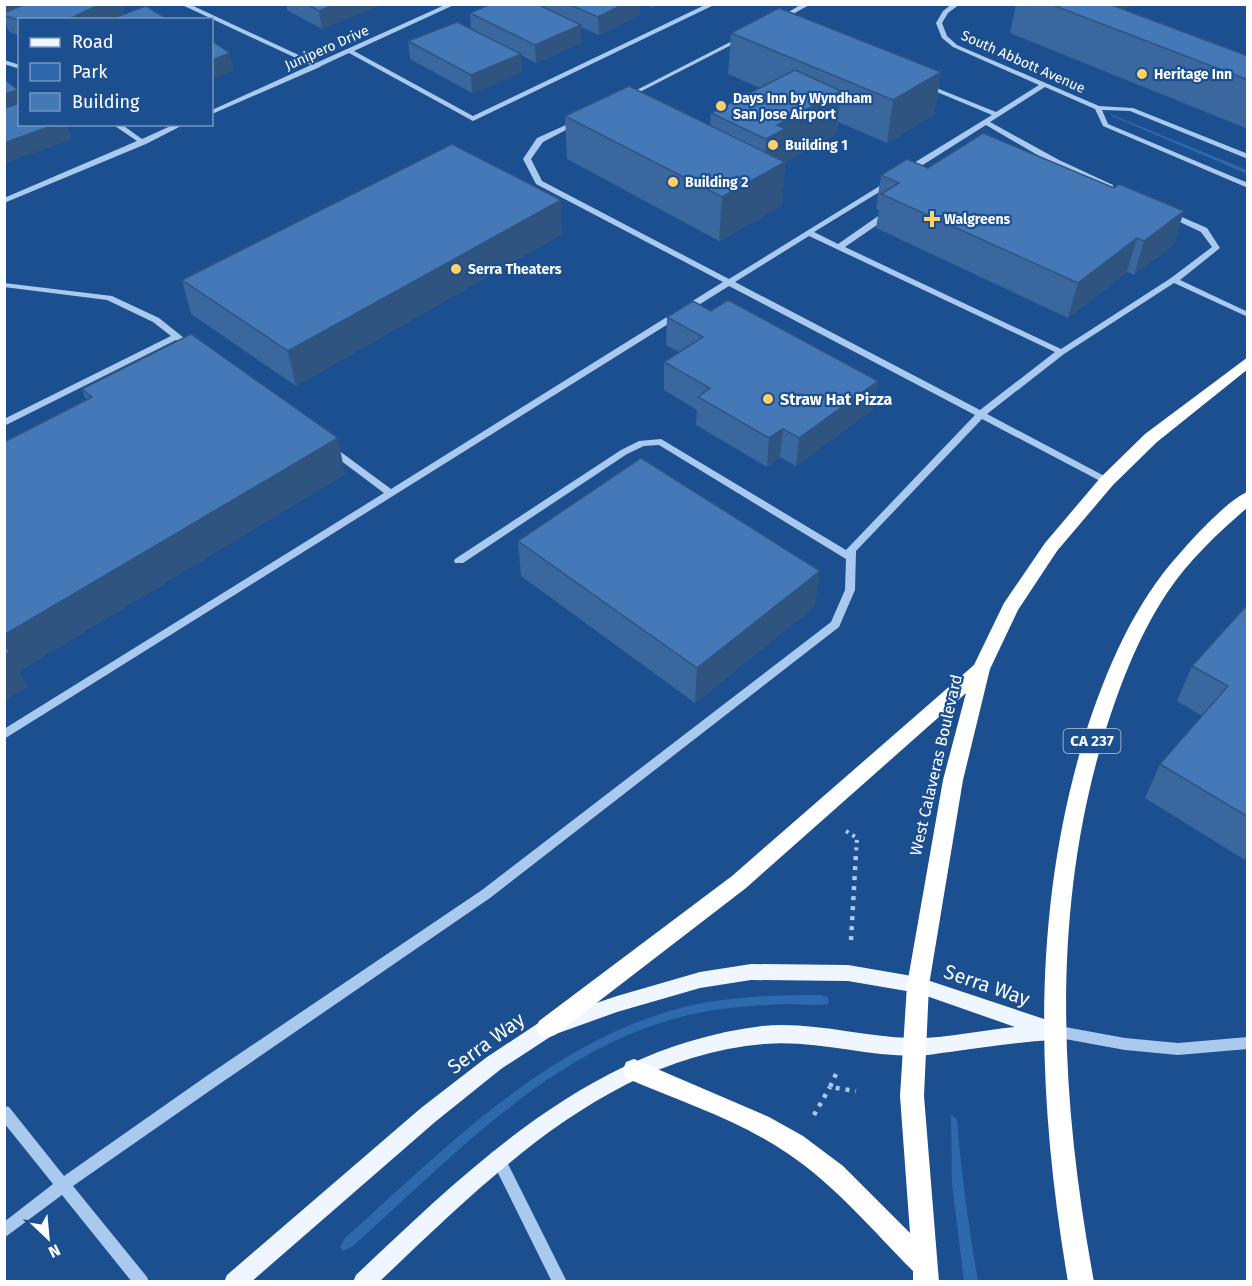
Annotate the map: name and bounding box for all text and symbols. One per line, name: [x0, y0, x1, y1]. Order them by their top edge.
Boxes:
legend: [18, 18, 213, 126]
street label: Junipero Drive: [282, 22, 372, 74]
street label: South Abbott Avenue: [958, 27, 1088, 97]
text: Road: [72, 31, 114, 53]
text: Park: [72, 61, 108, 83]
place label: Heritage Inn: [1154, 66, 1232, 83]
marker: Heritage Inn: [1135, 67, 1149, 81]
place label: Days Inn by Wyndham San Jose Airport: [733, 90, 872, 123]
text: Building: [72, 91, 140, 113]
marker: Days Inn by Wyndham San Jose Airport: [714, 99, 728, 113]
place label: Building 1: [785, 137, 848, 154]
marker: Building 1: [766, 138, 780, 152]
place label: Building 2: [685, 174, 748, 191]
marker: Building 2: [666, 175, 680, 189]
place label: Walgreens: [944, 211, 1011, 228]
marker: Walgreens: [925, 212, 939, 226]
place label: Serra Theaters: [468, 261, 562, 278]
marker: Serra Theaters: [449, 262, 463, 276]
place label: Straw Hat Pizza: [780, 390, 893, 409]
marker: Straw Hat Pizza: [761, 392, 775, 406]
street label: West Calaveras Boulevard: [906, 673, 966, 857]
road number: CA 237: [1064, 729, 1120, 753]
street label: Serra Way: [941, 959, 1033, 1011]
street label: Serra Way: [443, 1007, 529, 1079]
north arrow: [18, 1208, 78, 1268]
text: N: [45, 1240, 63, 1262]

